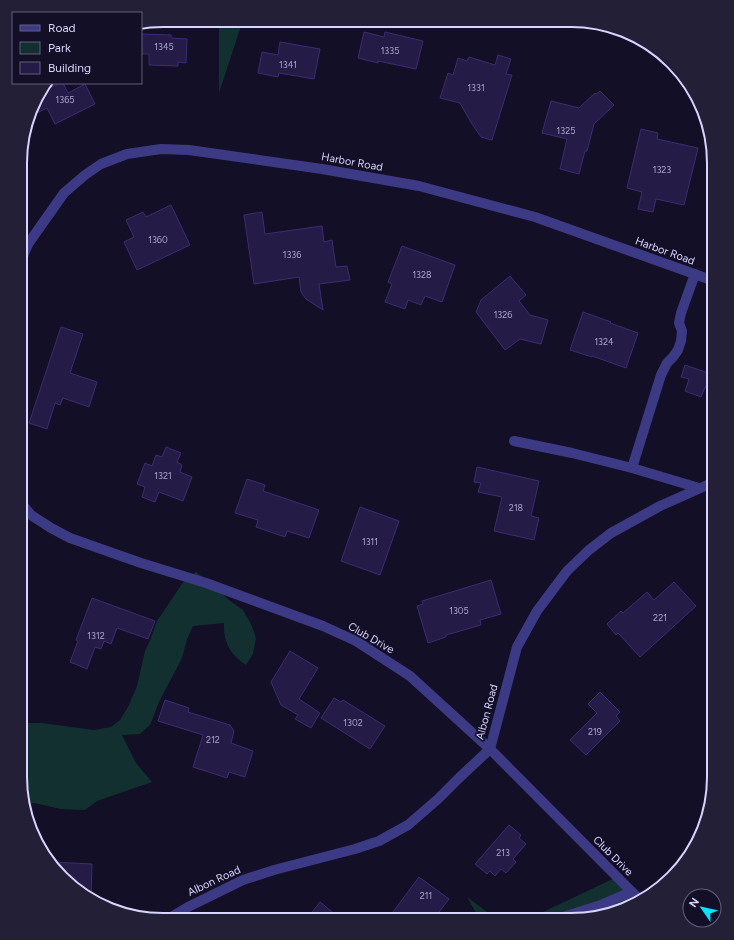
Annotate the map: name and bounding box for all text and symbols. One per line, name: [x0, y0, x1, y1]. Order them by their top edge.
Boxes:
legend: [12, 12, 142, 84]
text: Road: [48, 21, 76, 35]
text: Park: [48, 41, 71, 55]
house number: 1345: [154, 41, 174, 52]
house number: 1335: [381, 45, 399, 56]
house number: 1341: [279, 59, 297, 70]
text: Building: [48, 61, 91, 75]
house number: 1331: [467, 82, 485, 93]
house number: 1365: [56, 94, 74, 105]
house number: 1325: [557, 125, 575, 136]
street label: Harbor Road: [320, 150, 384, 174]
house number: 1323: [653, 164, 671, 175]
house number: 1360: [148, 234, 168, 245]
street label: Harbor Road: [634, 234, 696, 268]
house number: 1336: [283, 249, 301, 260]
house number: 1328: [412, 269, 432, 280]
house number: 1326: [494, 309, 512, 320]
house number: 1324: [594, 336, 614, 347]
house number: 1321: [154, 470, 172, 481]
house number: 218: [509, 502, 524, 513]
house number: 1311: [362, 536, 378, 547]
house number: 1305: [449, 605, 469, 616]
house number: 221: [653, 612, 667, 623]
street label: Club Drive: [346, 620, 396, 656]
house number: 1312: [87, 630, 105, 641]
street label: Albon Road: [473, 683, 501, 741]
house number: 1302: [343, 717, 363, 728]
house number: 219: [588, 726, 602, 737]
house number: 212: [206, 734, 220, 745]
street label: Club Drive: [590, 833, 636, 879]
house number: 213: [496, 847, 510, 858]
street label: Albon Road: [185, 863, 243, 899]
north arrow: [682, 888, 722, 928]
house number: 211: [420, 890, 432, 901]
text: N: [686, 896, 702, 910]

